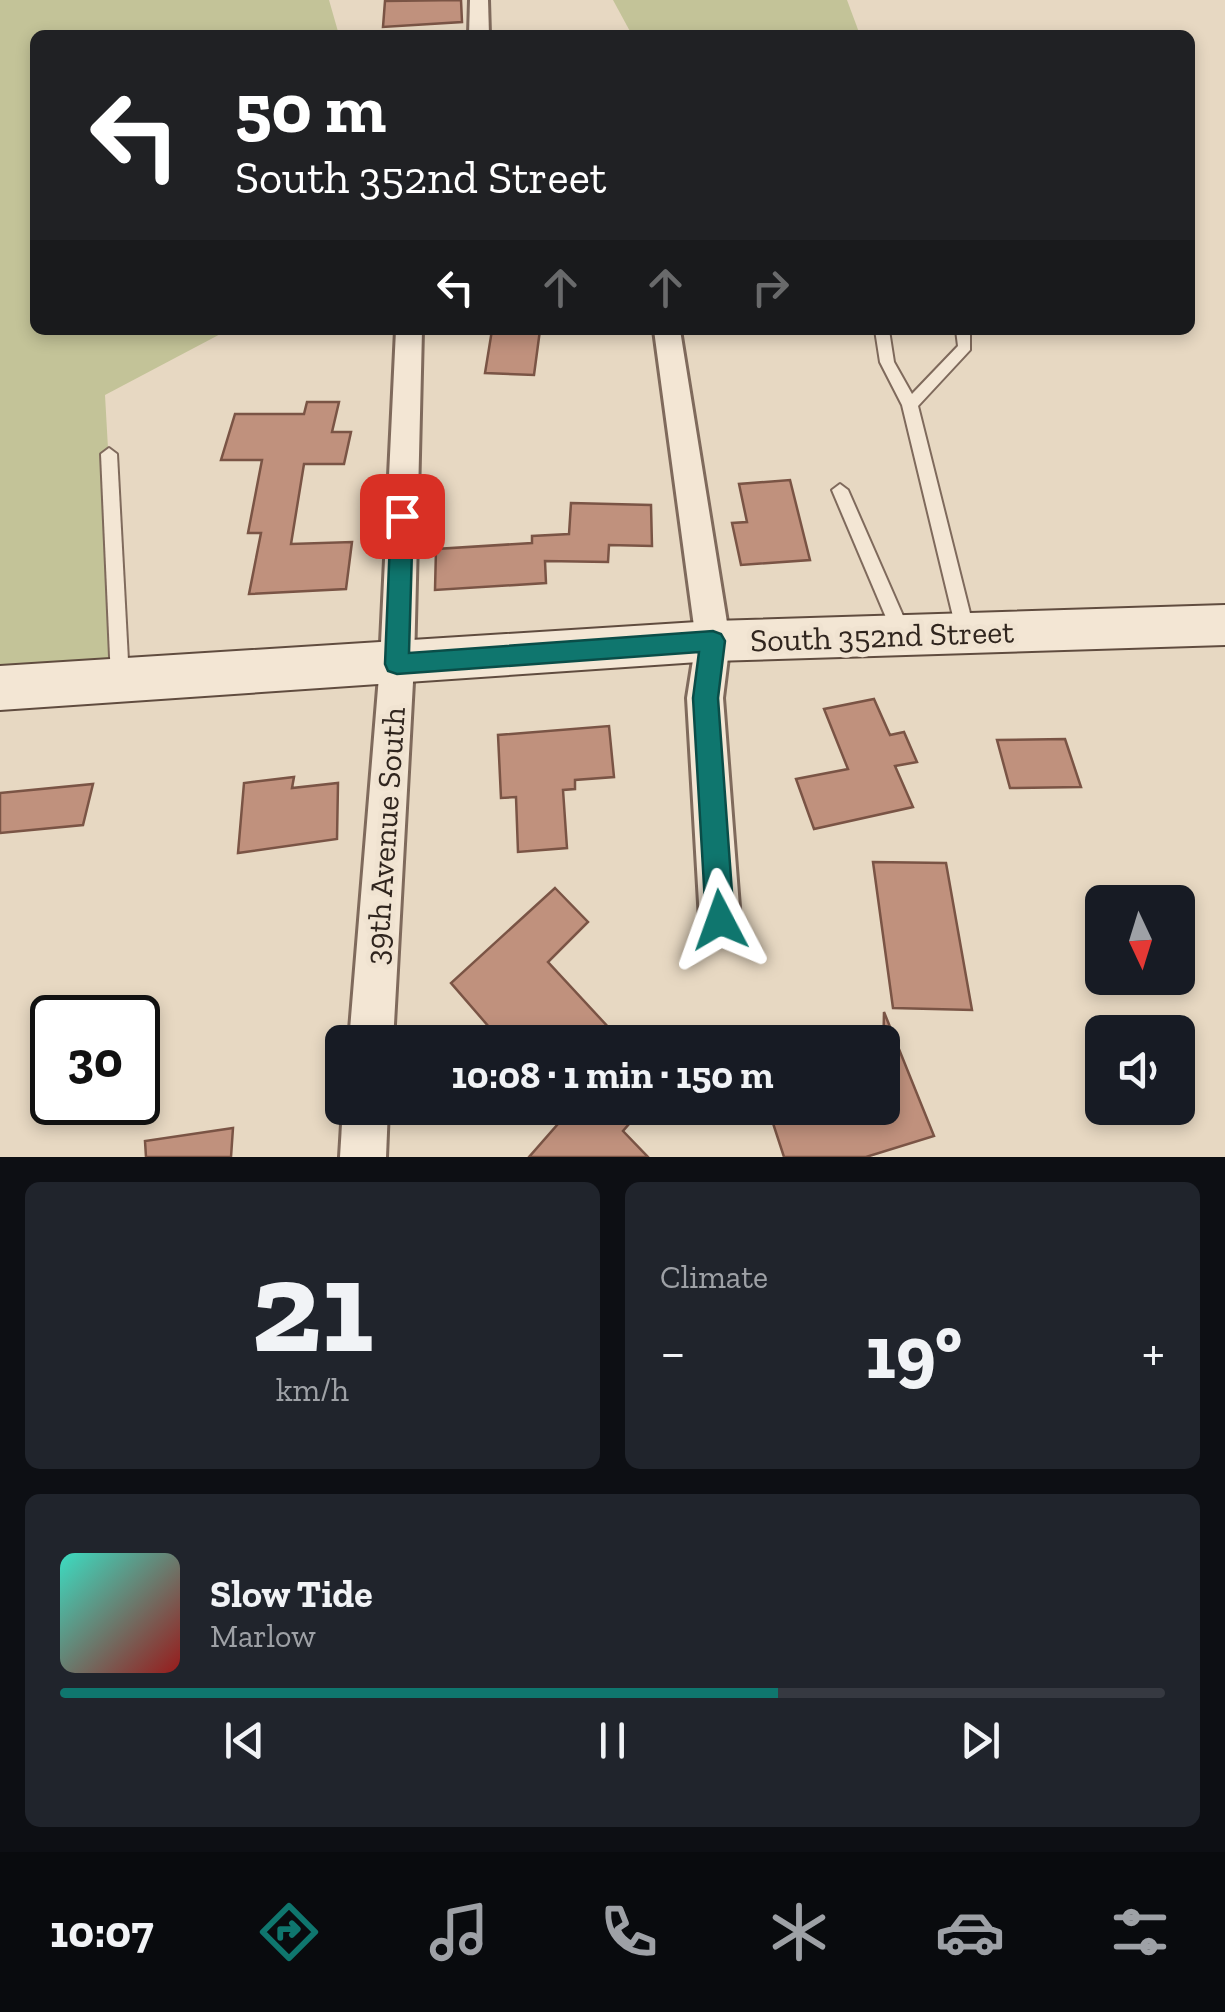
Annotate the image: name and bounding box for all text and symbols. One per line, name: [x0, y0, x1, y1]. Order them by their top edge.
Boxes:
text: 50 m: [235, 66, 386, 150]
icon: left: [70, 70, 200, 200]
text: South 352nd Street: [235, 151, 606, 205]
icon: left: [428, 260, 483, 315]
icon: ahead: [533, 260, 588, 315]
icon: ahead: [638, 260, 693, 315]
icon: right: [743, 260, 798, 315]
pin: [360, 474, 445, 559]
icon: arrive: [375, 489, 430, 544]
street label: South 352nd Street: [749, 612, 1015, 660]
street label: 39th Avenue South: [357, 706, 413, 966]
position arrow: [668, 868, 772, 972]
north arrow: [1085, 885, 1195, 995]
map controls: [1085, 885, 1195, 1125]
speed limit sign: 30: [30, 995, 160, 1125]
button: sound: [1085, 1015, 1195, 1125]
text: 10:08 · 1 min · 150 m: [451, 1052, 774, 1098]
text: 21: [251, 1228, 374, 1384]
text: Climate: [660, 1258, 768, 1296]
text: 19°: [865, 1307, 962, 1397]
text: −: [660, 1319, 686, 1385]
text: +: [1142, 1319, 1165, 1385]
text: km/h: [276, 1371, 349, 1409]
text: Slow Tide: [210, 1571, 373, 1617]
text: Marlow: [210, 1617, 316, 1655]
icon: previous: [217, 1713, 272, 1768]
icon: pause: [585, 1713, 640, 1768]
icon: next: [953, 1713, 1008, 1768]
icon: directions: [254, 1897, 324, 1967]
icon: music: [424, 1897, 494, 1967]
icon: phone: [594, 1897, 664, 1967]
icon: climate: [764, 1897, 834, 1967]
icon: car: [935, 1897, 1005, 1967]
icon: filters: [1105, 1897, 1175, 1967]
text: 10:07: [50, 1905, 154, 1959]

